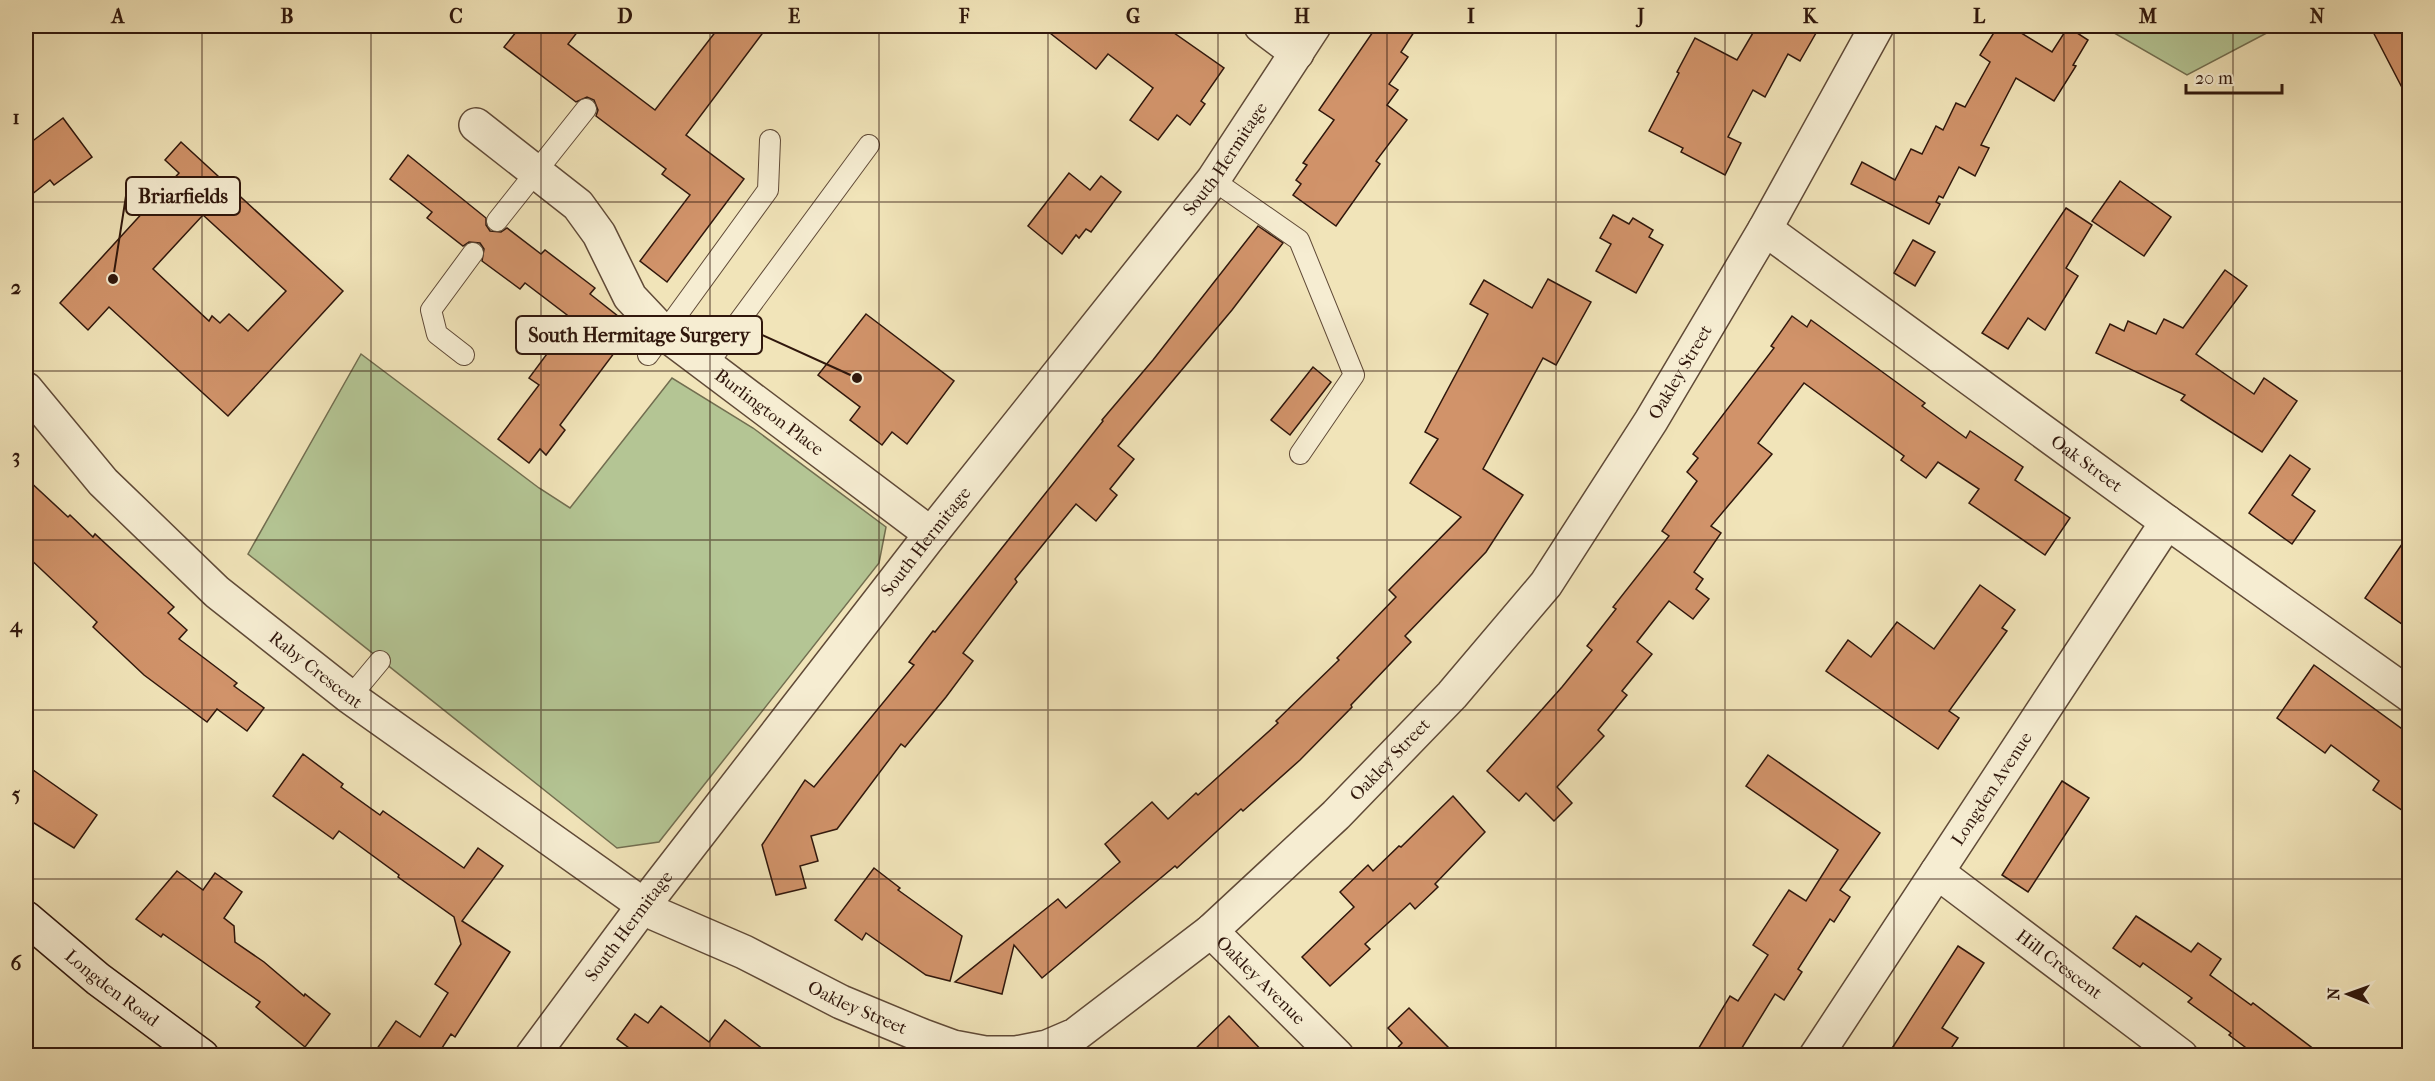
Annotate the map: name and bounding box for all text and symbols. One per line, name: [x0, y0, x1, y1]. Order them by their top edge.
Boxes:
text: A: [110, 5, 126, 28]
text: B: [280, 5, 294, 28]
text: C: [449, 5, 463, 28]
text: D: [617, 5, 633, 28]
text: E: [788, 5, 800, 28]
text: F: [958, 5, 970, 28]
text: G: [1126, 5, 1140, 28]
text: H: [1294, 5, 1310, 28]
text: I: [1467, 5, 1475, 28]
text: J: [1635, 5, 1645, 28]
text: K: [1803, 5, 1819, 28]
text: L: [1973, 5, 1986, 28]
text: M: [2138, 5, 2158, 28]
text: N: [2309, 5, 2325, 28]
scale bar: [2186, 57, 2282, 95]
text: 20 m: [2195, 68, 2233, 89]
street label: South Hermitage: [1179, 98, 1272, 219]
text: 1: [12, 106, 20, 129]
callout: Briarfields: [126, 177, 240, 215]
text: Briarfields: [138, 185, 229, 208]
text: 2: [11, 276, 21, 299]
callout: South Hermitage Surgery: [516, 316, 762, 354]
street label: Oakley Street: [1644, 320, 1717, 423]
text: South Hermitage Surgery: [528, 324, 751, 347]
street label: Burlington Place: [711, 365, 828, 460]
street label: Oak Street: [2047, 430, 2127, 497]
text: 3: [12, 445, 20, 468]
street label: South Hermitage: [876, 482, 975, 600]
text: 4: [9, 614, 23, 638]
street label: Raby Crescent: [265, 627, 367, 713]
street label: Oakley Street: [1345, 714, 1435, 805]
street label: Longden Avenue: [1947, 728, 2037, 849]
text: 5: [12, 783, 21, 806]
street label: South Hermitage: [580, 867, 677, 986]
street label: Hill Crescent: [2012, 925, 2107, 1004]
street label: Oakley Avenue: [1212, 932, 1310, 1029]
street label: Longden Road: [61, 945, 163, 1031]
text: 6: [11, 952, 23, 975]
north arrow: [2318, 964, 2378, 1024]
street label: Oakley Street: [804, 976, 911, 1039]
text: N: [2324, 987, 2343, 1000]

